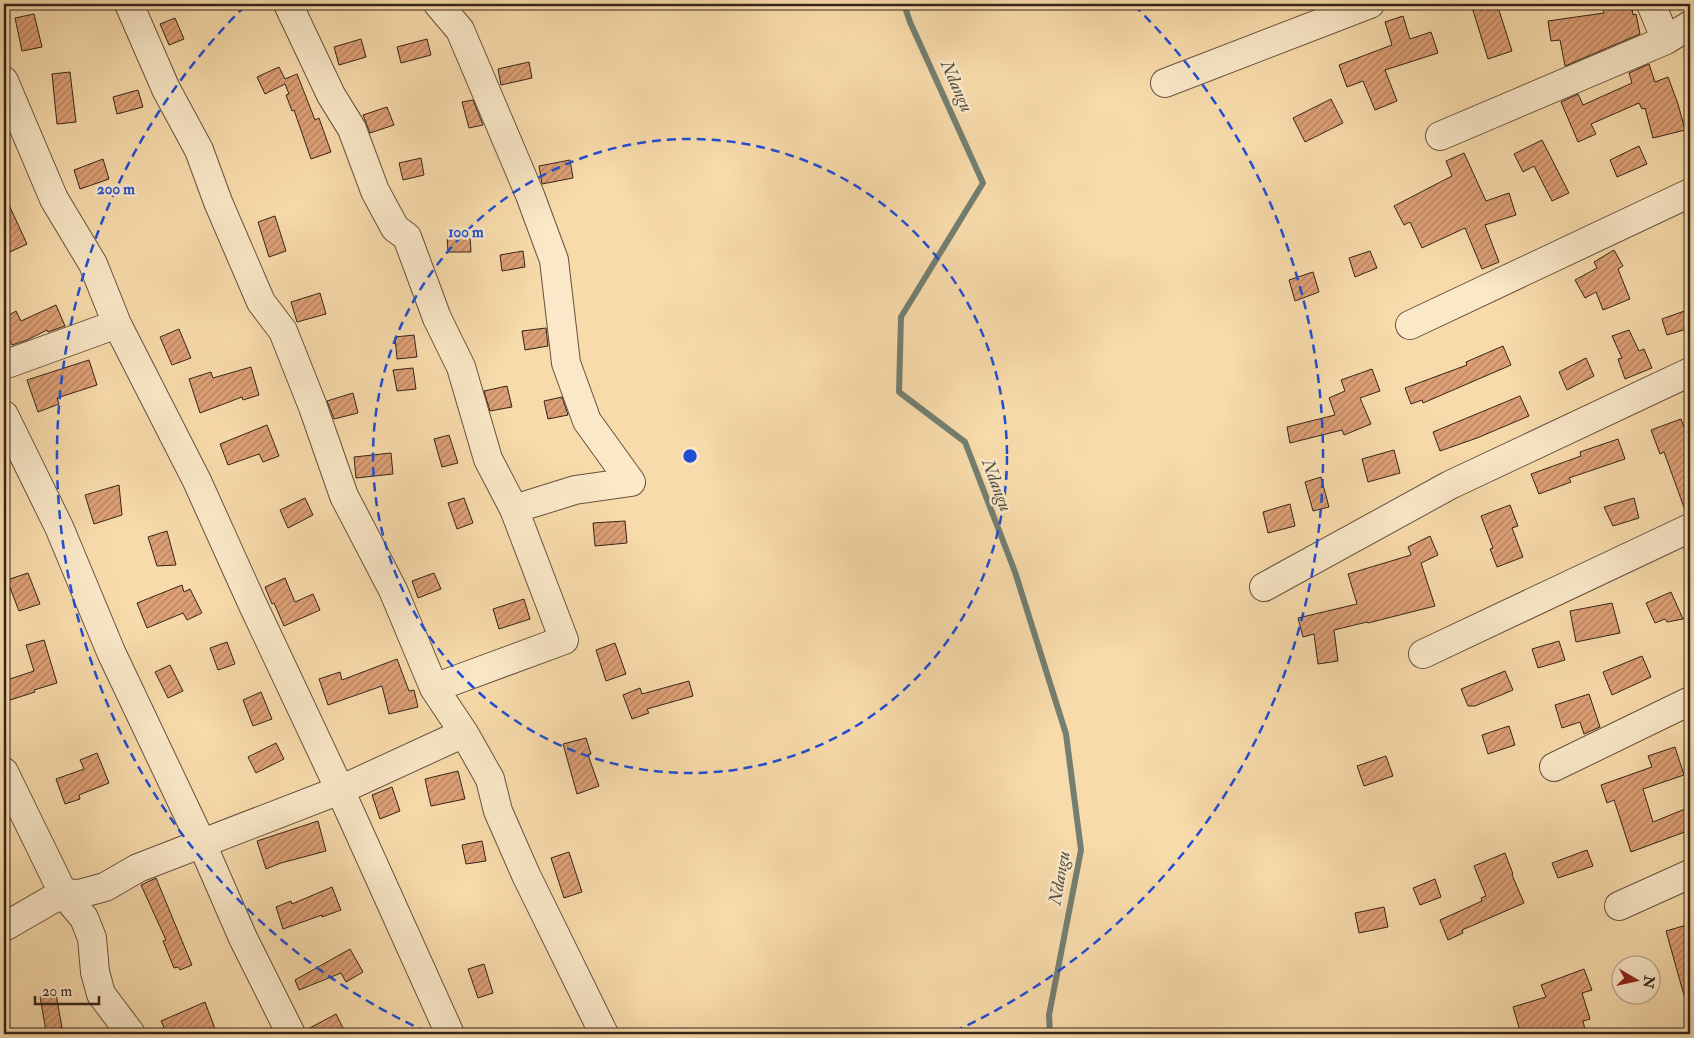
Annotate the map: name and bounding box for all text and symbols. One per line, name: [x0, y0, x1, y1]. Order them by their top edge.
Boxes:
water label: Ndangu: [935, 56, 978, 116]
text: 200 m: [97, 180, 135, 199]
text: 100 m: [448, 223, 484, 242]
centre of rings: [681, 447, 699, 465]
water label: Ndangu: [976, 455, 1017, 515]
water label: Ndangu: [1043, 849, 1076, 908]
north arrow: [1612, 956, 1662, 1006]
scale bar: [35, 973, 99, 1005]
text: N: [1639, 973, 1658, 990]
text: 20 m: [42, 982, 72, 1001]

